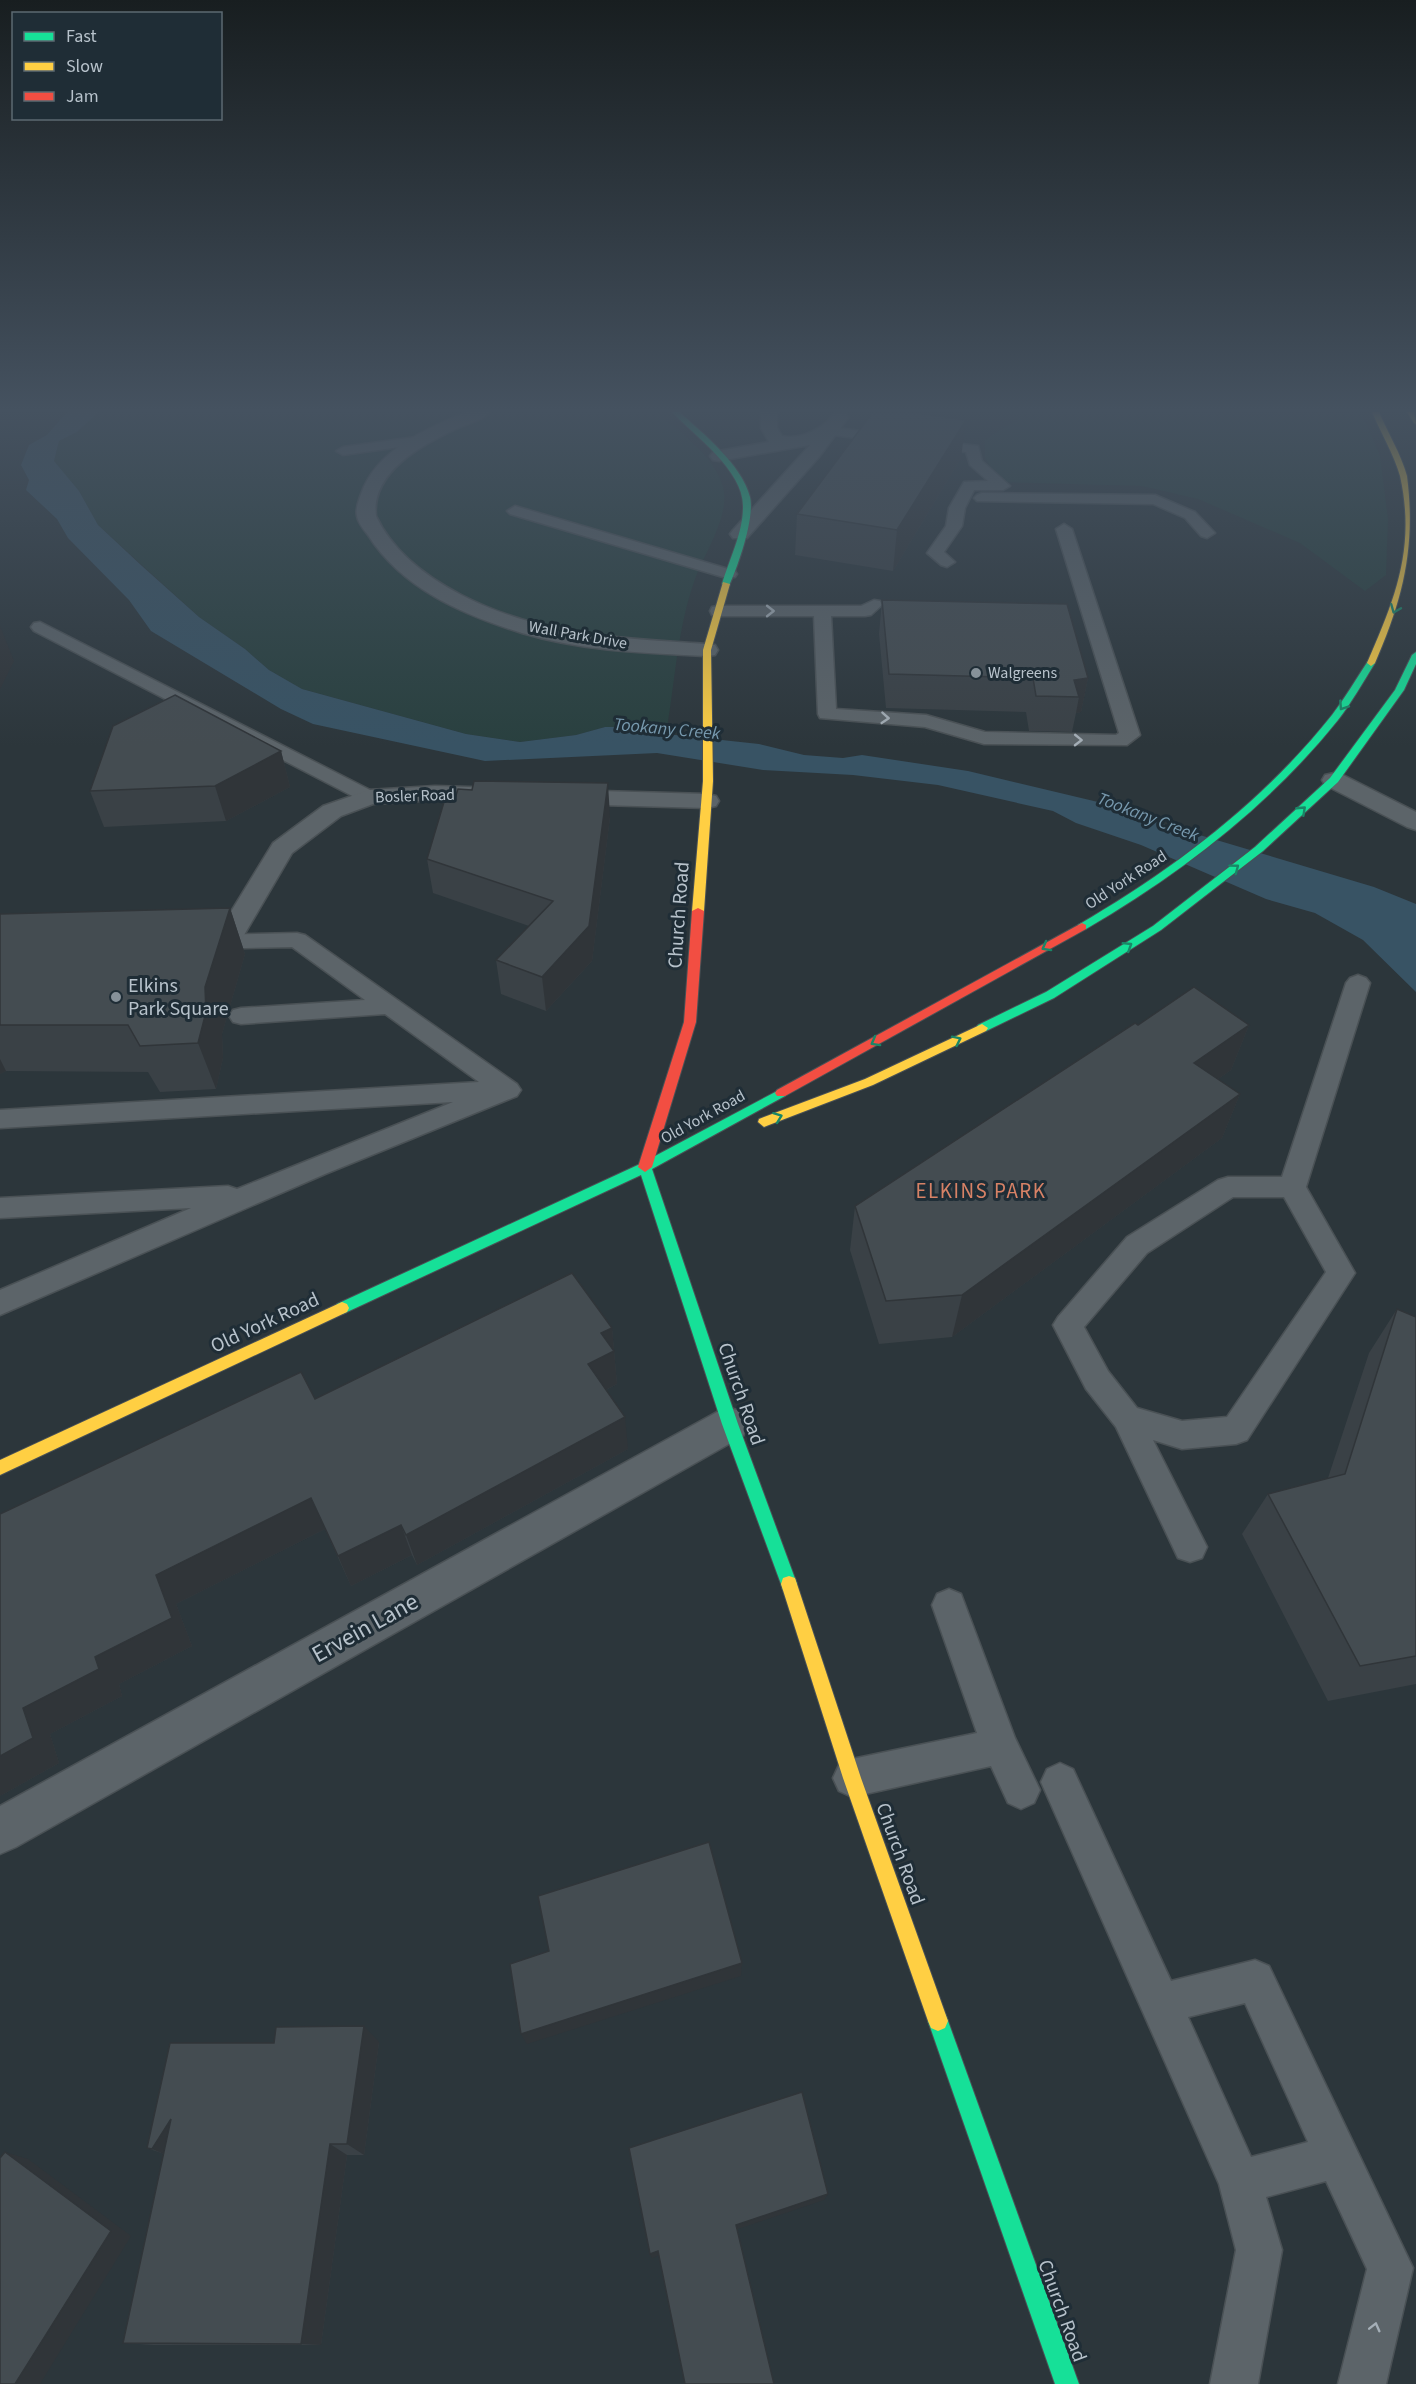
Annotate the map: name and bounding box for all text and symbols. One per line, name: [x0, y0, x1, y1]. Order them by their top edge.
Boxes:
legend: [12, 12, 222, 120]
text: Fast: [66, 24, 97, 49]
text: Slow: [66, 54, 103, 79]
text: Jam: [66, 84, 99, 109]
one-way arrow: [1390, 603, 1402, 614]
one-way arrow: [766, 605, 775, 617]
street label: Wall Park Drive: [527, 616, 629, 654]
place label: Walgreens: [988, 662, 1058, 684]
marker: Walgreens: [969, 666, 983, 680]
one-way arrow: [1339, 699, 1350, 710]
one-way arrow: [881, 711, 890, 724]
water label: Tookany Creek: [613, 712, 722, 746]
one-way arrow: [1073, 734, 1082, 746]
street label: Bosler Road: [375, 784, 455, 808]
water label: Tookany Creek: [1094, 786, 1203, 848]
one-way arrow: [1295, 806, 1306, 817]
street label: Old York Road: [1081, 845, 1171, 915]
street label: Church Road: [661, 861, 697, 969]
one-way arrow: [1228, 864, 1239, 875]
one-way arrow: [1042, 940, 1052, 951]
one-way arrow: [1122, 942, 1132, 954]
place label: Elkins Park Square: [128, 972, 229, 1023]
marker: Elkins Park Square: [109, 990, 123, 1004]
one-way arrow: [871, 1035, 882, 1046]
one-way arrow: [950, 1035, 961, 1047]
street label: Old York Road: [657, 1085, 749, 1149]
one-way arrow: [772, 1111, 783, 1124]
district label: ELKINS PARK: [916, 1176, 1046, 1206]
street label: Old York Road: [206, 1286, 324, 1360]
street label: Church Road: [710, 1339, 772, 1449]
street label: Ervein Lane: [305, 1584, 425, 1672]
street label: Church Road: [869, 1799, 931, 1909]
street label: Church Road: [1031, 2256, 1093, 2366]
one-way arrow: [1368, 2322, 1381, 2332]

